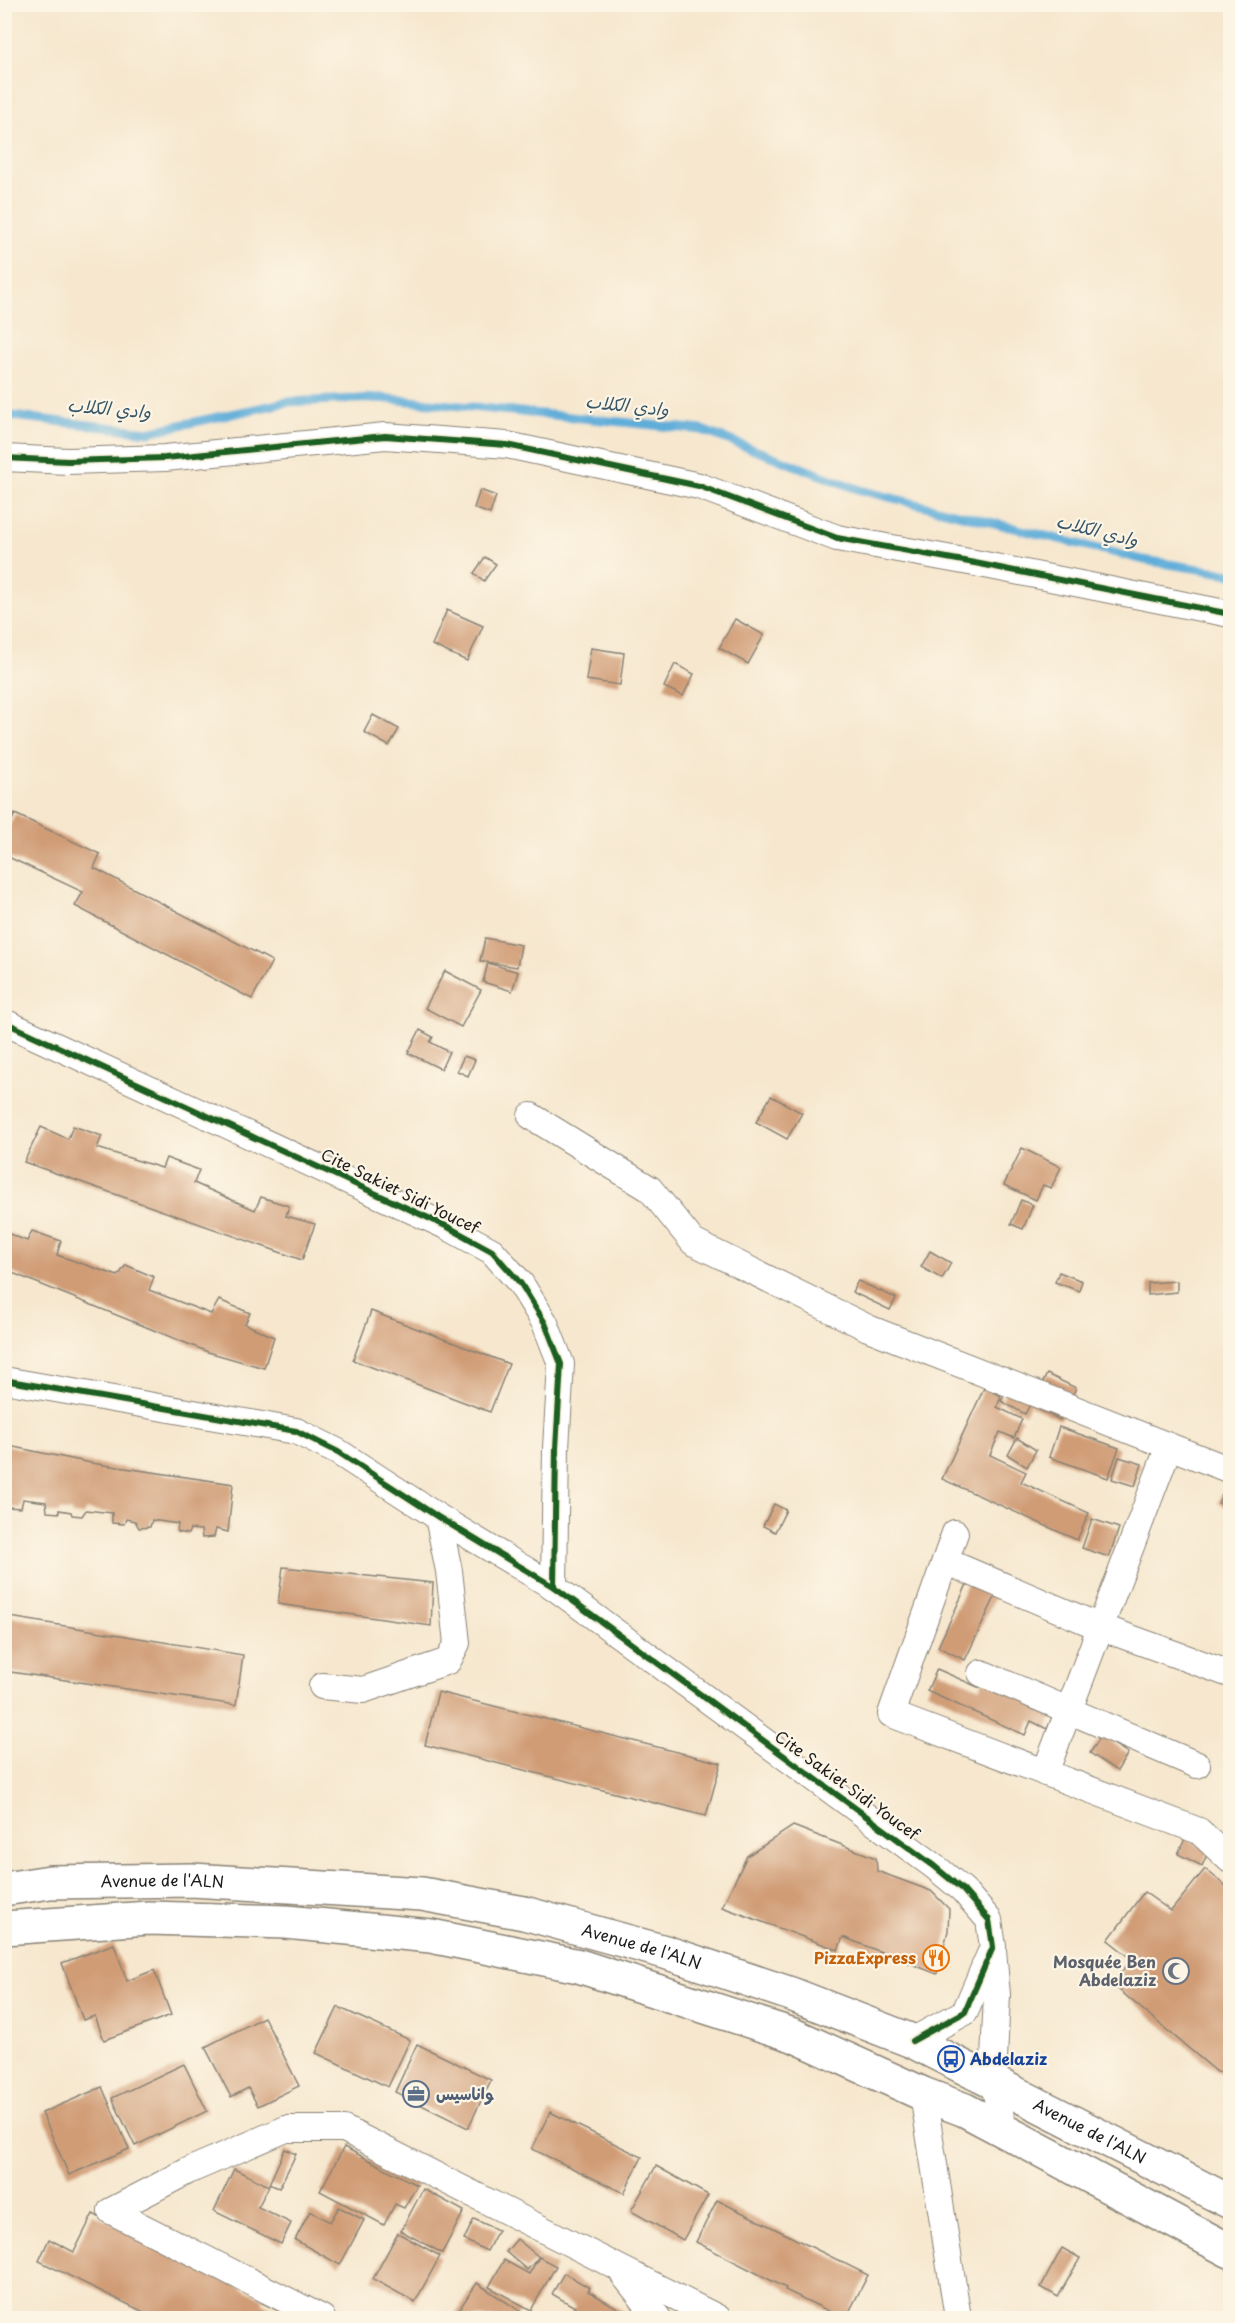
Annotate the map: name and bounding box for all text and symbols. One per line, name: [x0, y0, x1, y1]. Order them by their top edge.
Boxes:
water label: وادي الكلاب: [584, 387, 671, 423]
water label: وادي الكلاب: [66, 390, 153, 426]
water label: وادي الكلاب: [1053, 506, 1142, 554]
street label: Cite Sakiet Sidi Youcef: [317, 1141, 485, 1240]
street label: Cite Sakiet Sidi Youcef: [770, 1724, 926, 1846]
street label: Avenue de l'ALN: [101, 1867, 225, 1893]
street label: Avenue de l'ALN: [579, 1917, 705, 1974]
restaurant icon: PizzaExpress: [921, 1943, 951, 1973]
place label: PizzaExpress: [814, 1945, 916, 1969]
place label: Mosquée Ben Abdelaziz: [1053, 1949, 1156, 1991]
mosque icon: Mosquée Ben Abdelaziz: [1161, 1956, 1191, 1986]
bus stop icon: Abdelaziz: [936, 2044, 966, 2074]
place label: Abdelaziz: [969, 2046, 1047, 2070]
office icon: واناسيس: [401, 2079, 431, 2109]
place label: واناسيس: [436, 2081, 494, 2105]
street label: Avenue de l'ALN: [1030, 2092, 1151, 2169]

